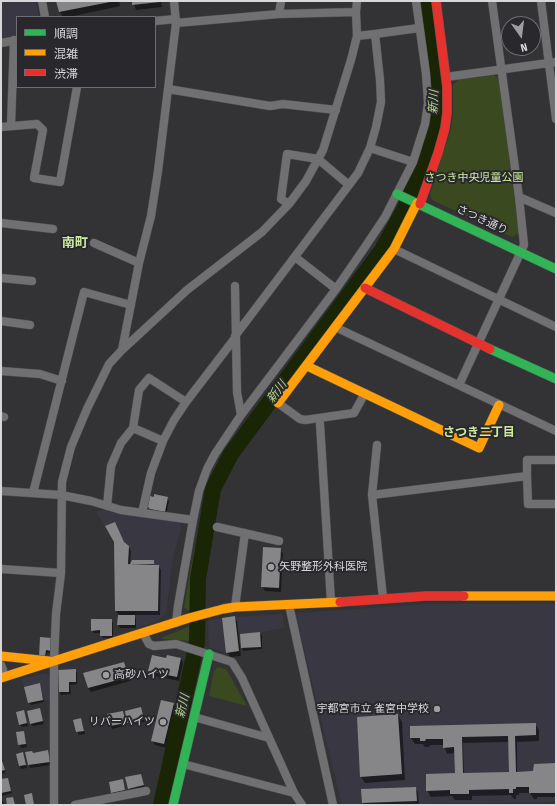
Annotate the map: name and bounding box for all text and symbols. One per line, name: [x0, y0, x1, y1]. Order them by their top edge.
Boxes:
legend: [16, 16, 156, 88]
north arrow: [501, 16, 541, 56]
text: 順調: [54, 27, 78, 41]
text: N: [519, 40, 529, 54]
text: 混雑: [54, 47, 78, 61]
text: 渋滞: [54, 67, 78, 81]
water label: 新川: [426, 90, 442, 114]
park label: さつき中央児童公園: [425, 171, 523, 185]
street label: さつき通り: [454, 202, 510, 238]
district label: 南町: [62, 235, 88, 251]
water label: 新川: [264, 378, 290, 406]
district label: さつき二丁目: [443, 426, 515, 440]
place label: 矢野整形外科医院: [279, 560, 367, 574]
marker: 矢野整形外科医院: [266, 562, 276, 572]
place label: 高砂ハイツ: [114, 668, 169, 682]
marker: 高砂ハイツ: [101, 670, 111, 680]
water label: 新川: [173, 693, 193, 719]
place label: 宇都宮市立 雀宮中学校: [316, 702, 429, 716]
marker: 宇都宮市立 雀宮中学校: [432, 704, 442, 714]
place label: リバーハイツ: [89, 715, 155, 729]
marker: リバーハイツ: [158, 717, 168, 727]

